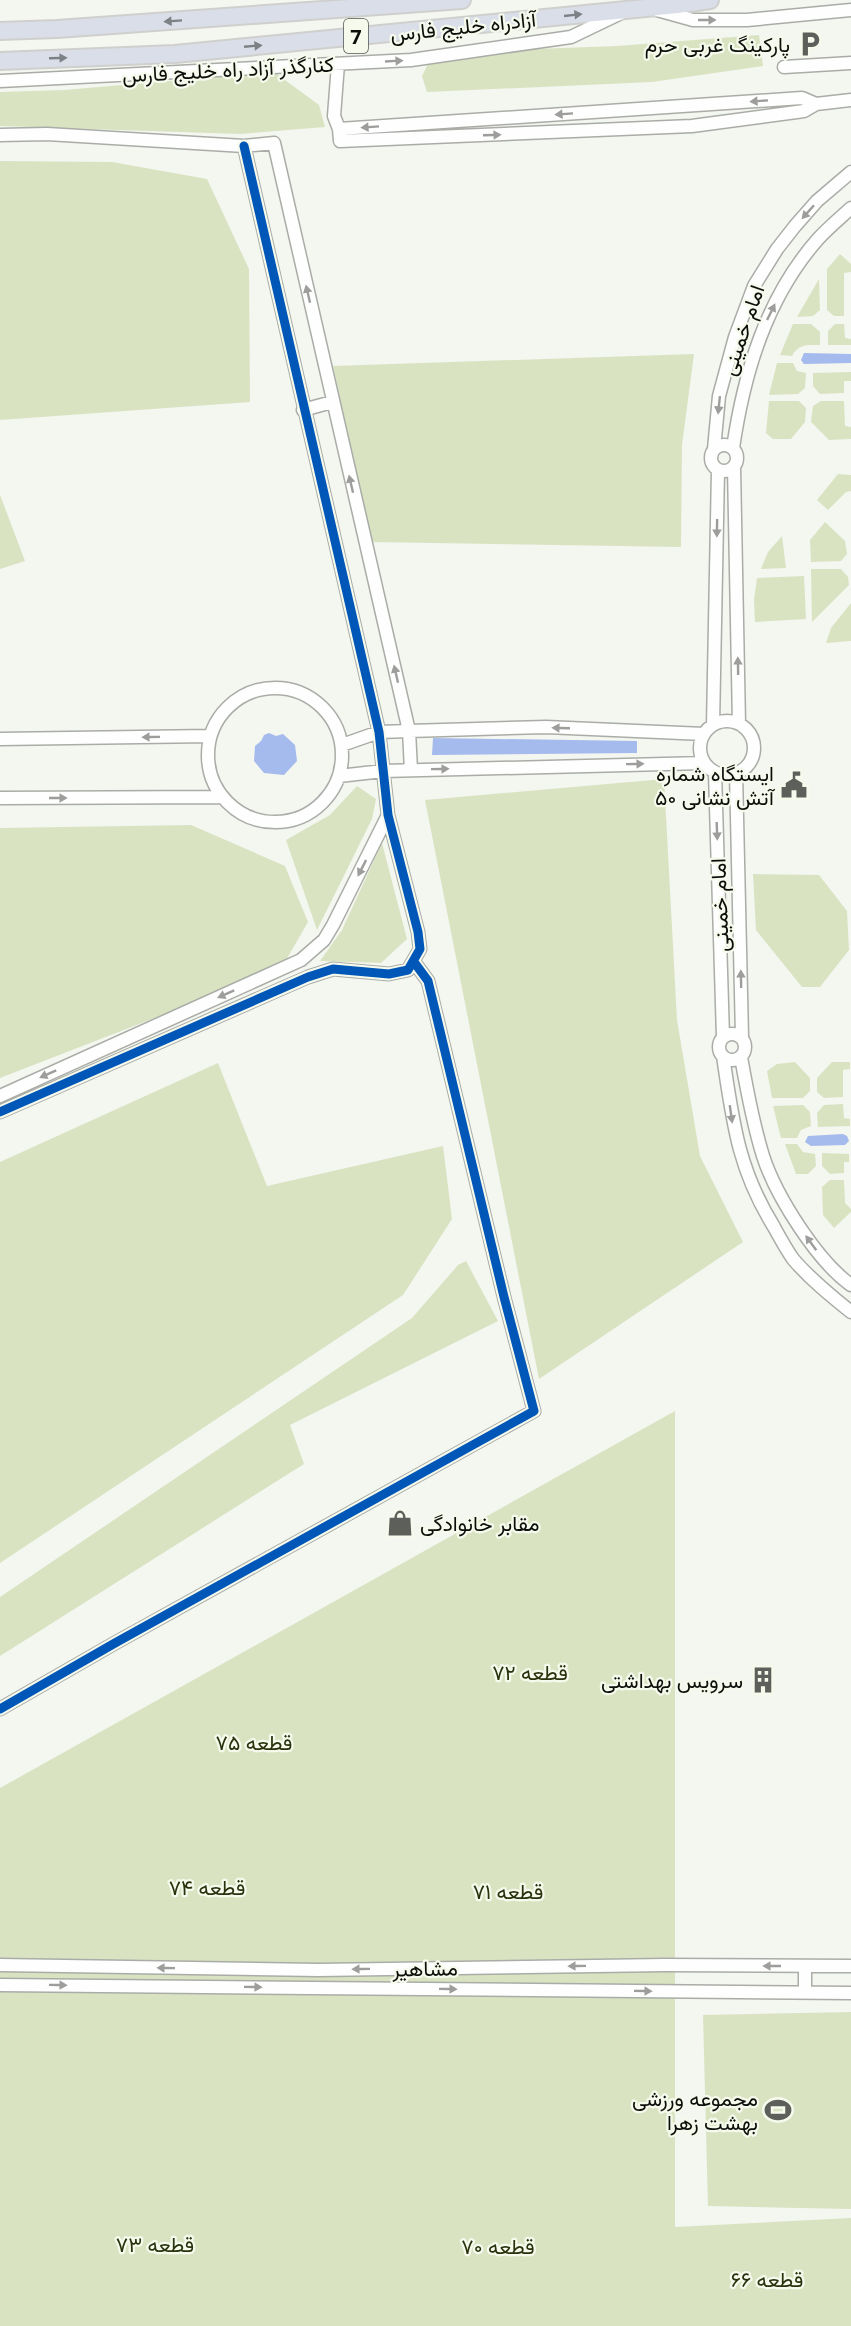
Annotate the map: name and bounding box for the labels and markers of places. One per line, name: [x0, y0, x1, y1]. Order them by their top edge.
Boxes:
parking icon: پارکینگ غربی حرم: [795, 29, 825, 59]
place label: پارکینگ غربی حرم: [645, 30, 790, 59]
place label: ایستگاه شماره ۵۰ آتش نشانی: [655, 759, 776, 811]
public building icon: ایستگاه شماره ۵۰ آتش نشانی: [779, 770, 809, 800]
shop icon: مقابر خانوادگی: [385, 1508, 415, 1538]
place label: مقابر خانوادگی: [420, 1509, 539, 1537]
building icon: سرویس بهداشتی: [748, 1665, 778, 1695]
place label: سرویس بهداشتی: [601, 1666, 743, 1694]
place label: مجموعه ورزشی بهشت زهرا: [632, 2084, 758, 2136]
sports icon: مجموعه ورزشی بهشت زهرا: [763, 2095, 793, 2125]

